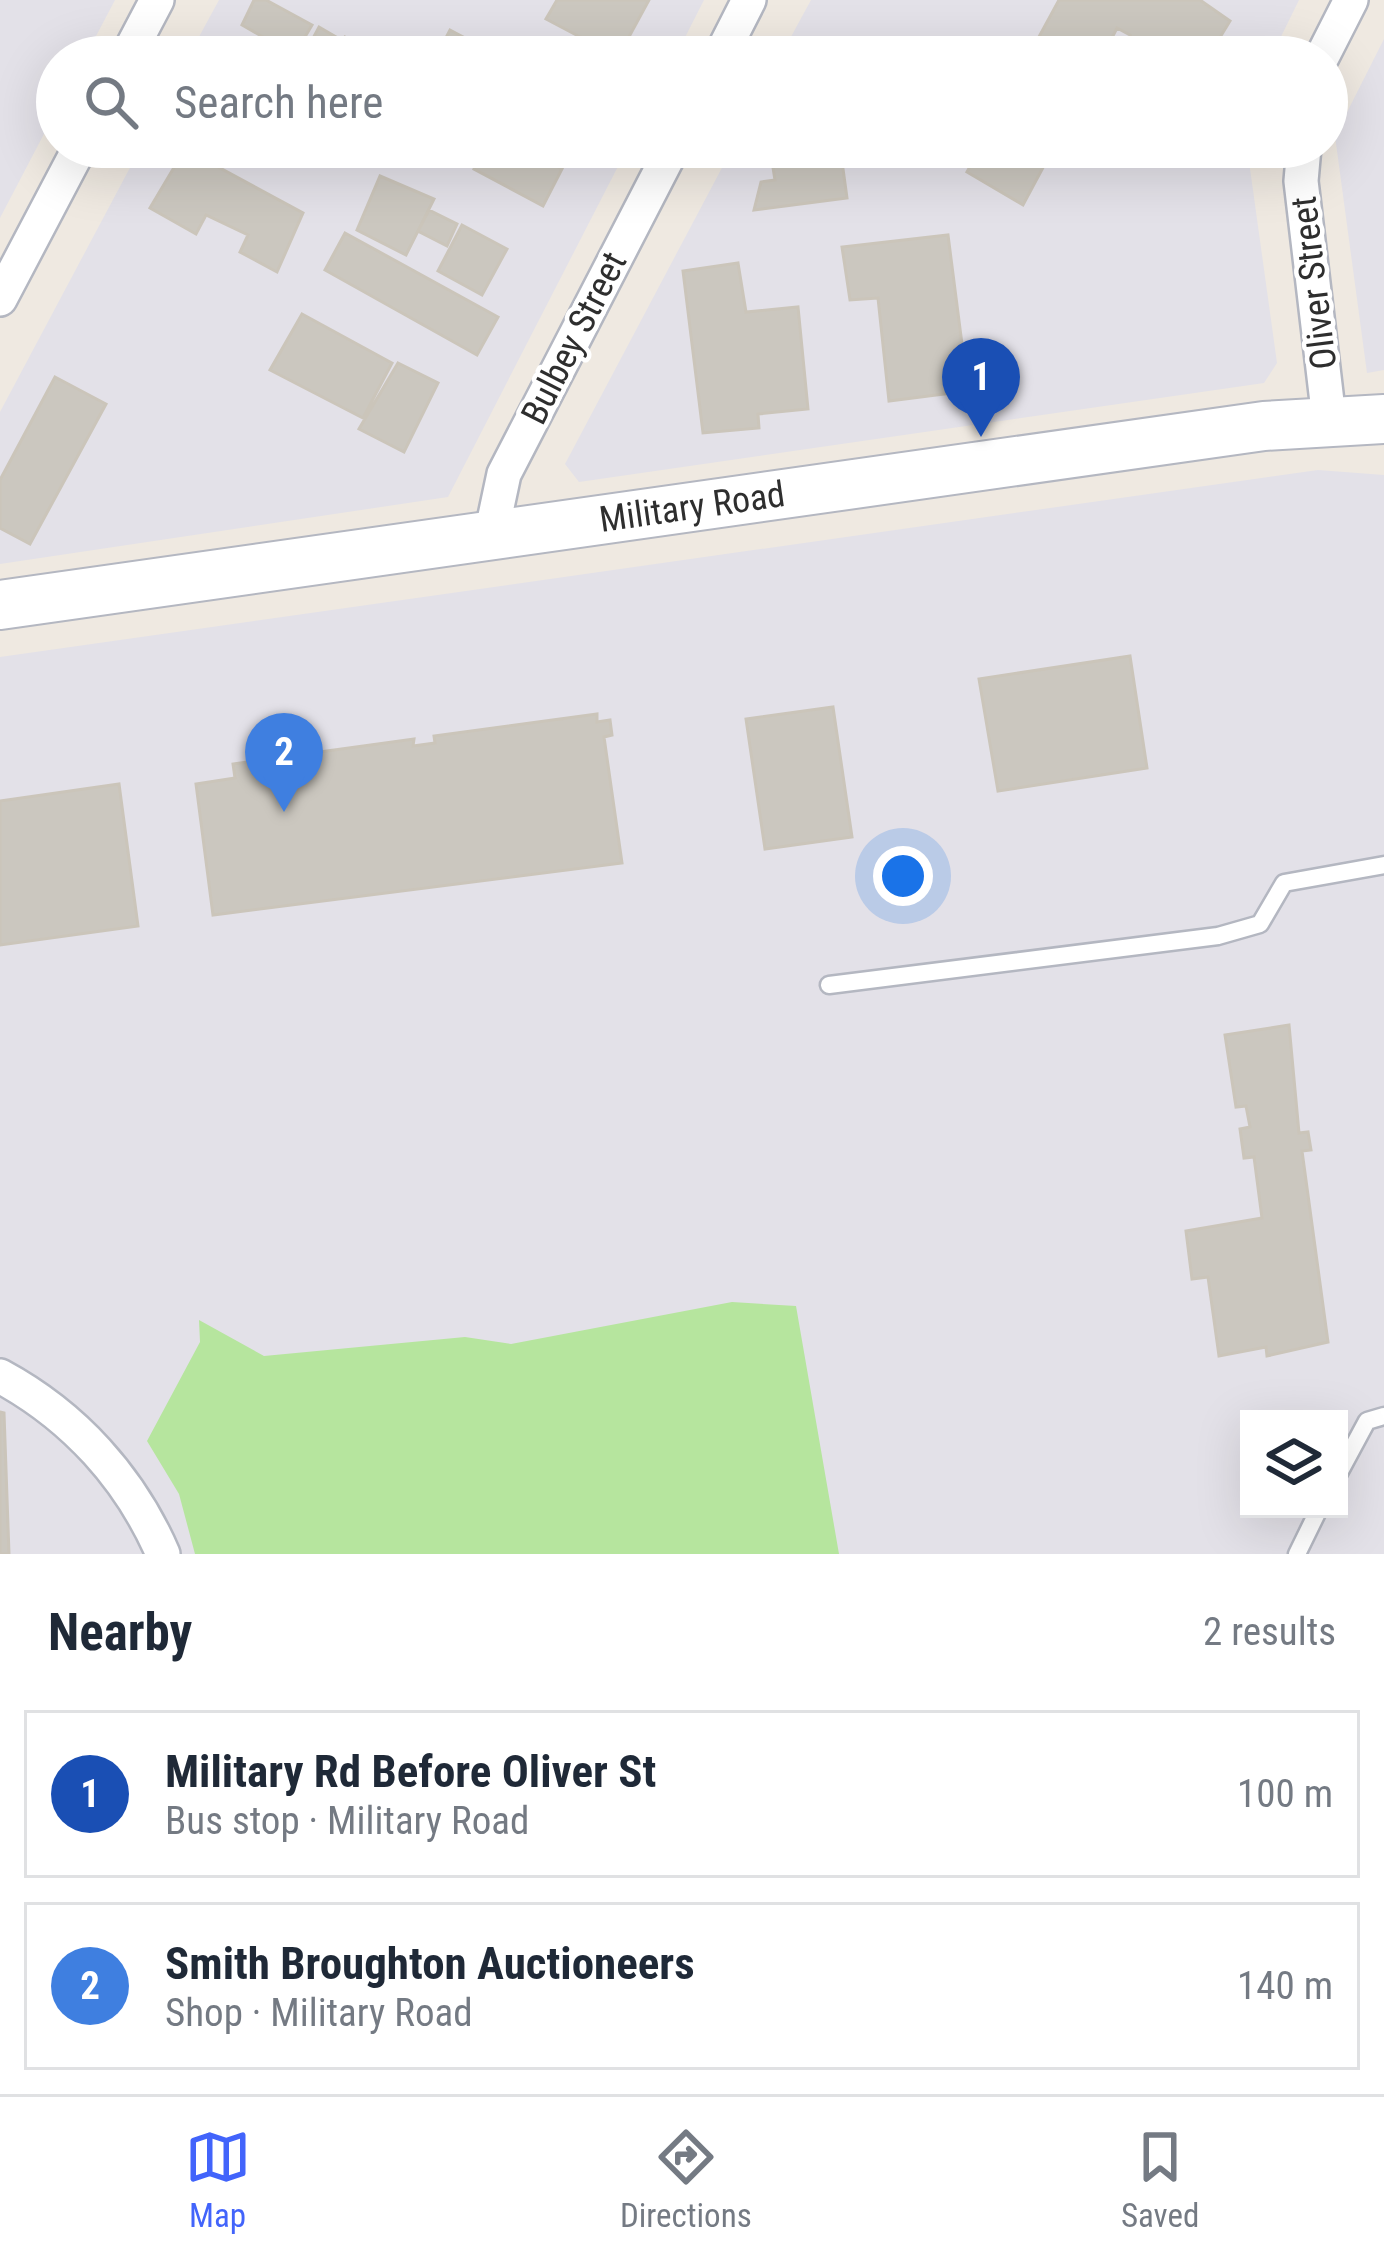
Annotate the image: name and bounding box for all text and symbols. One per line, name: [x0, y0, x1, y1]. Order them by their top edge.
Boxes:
search box: [36, 36, 1348, 168]
icon: search: [78, 69, 144, 135]
text: Search here: [174, 76, 383, 129]
street label: Oliver Street: [1283, 194, 1345, 372]
street label: Bulbey Street: [513, 245, 635, 431]
pin: 1: [942, 338, 1020, 437]
street label: Military Road: [597, 473, 787, 541]
pin: 2: [245, 713, 323, 812]
your location: [873, 846, 933, 906]
map controls: [1240, 1410, 1348, 1518]
button: layers: [1240, 1410, 1348, 1518]
text: Nearby: [48, 1603, 192, 1662]
text: 2 results: [1203, 1609, 1336, 1655]
text: Military Rd Before Oliver St: [165, 1745, 656, 1798]
text: 1: [80, 1771, 100, 1817]
text: 100 m: [1237, 1771, 1333, 1817]
text: Bus stop · Military Road: [165, 1798, 529, 1844]
text: Smith Broughton Auctioneers: [165, 1937, 695, 1990]
text: 2: [80, 1963, 100, 2009]
text: 140 m: [1237, 1963, 1333, 2009]
text: Shop · Military Road: [165, 1990, 473, 2036]
tab: Map: [185, 2124, 251, 2235]
tab: Directions: [620, 2124, 752, 2235]
tab: Saved: [1121, 2124, 1199, 2235]

